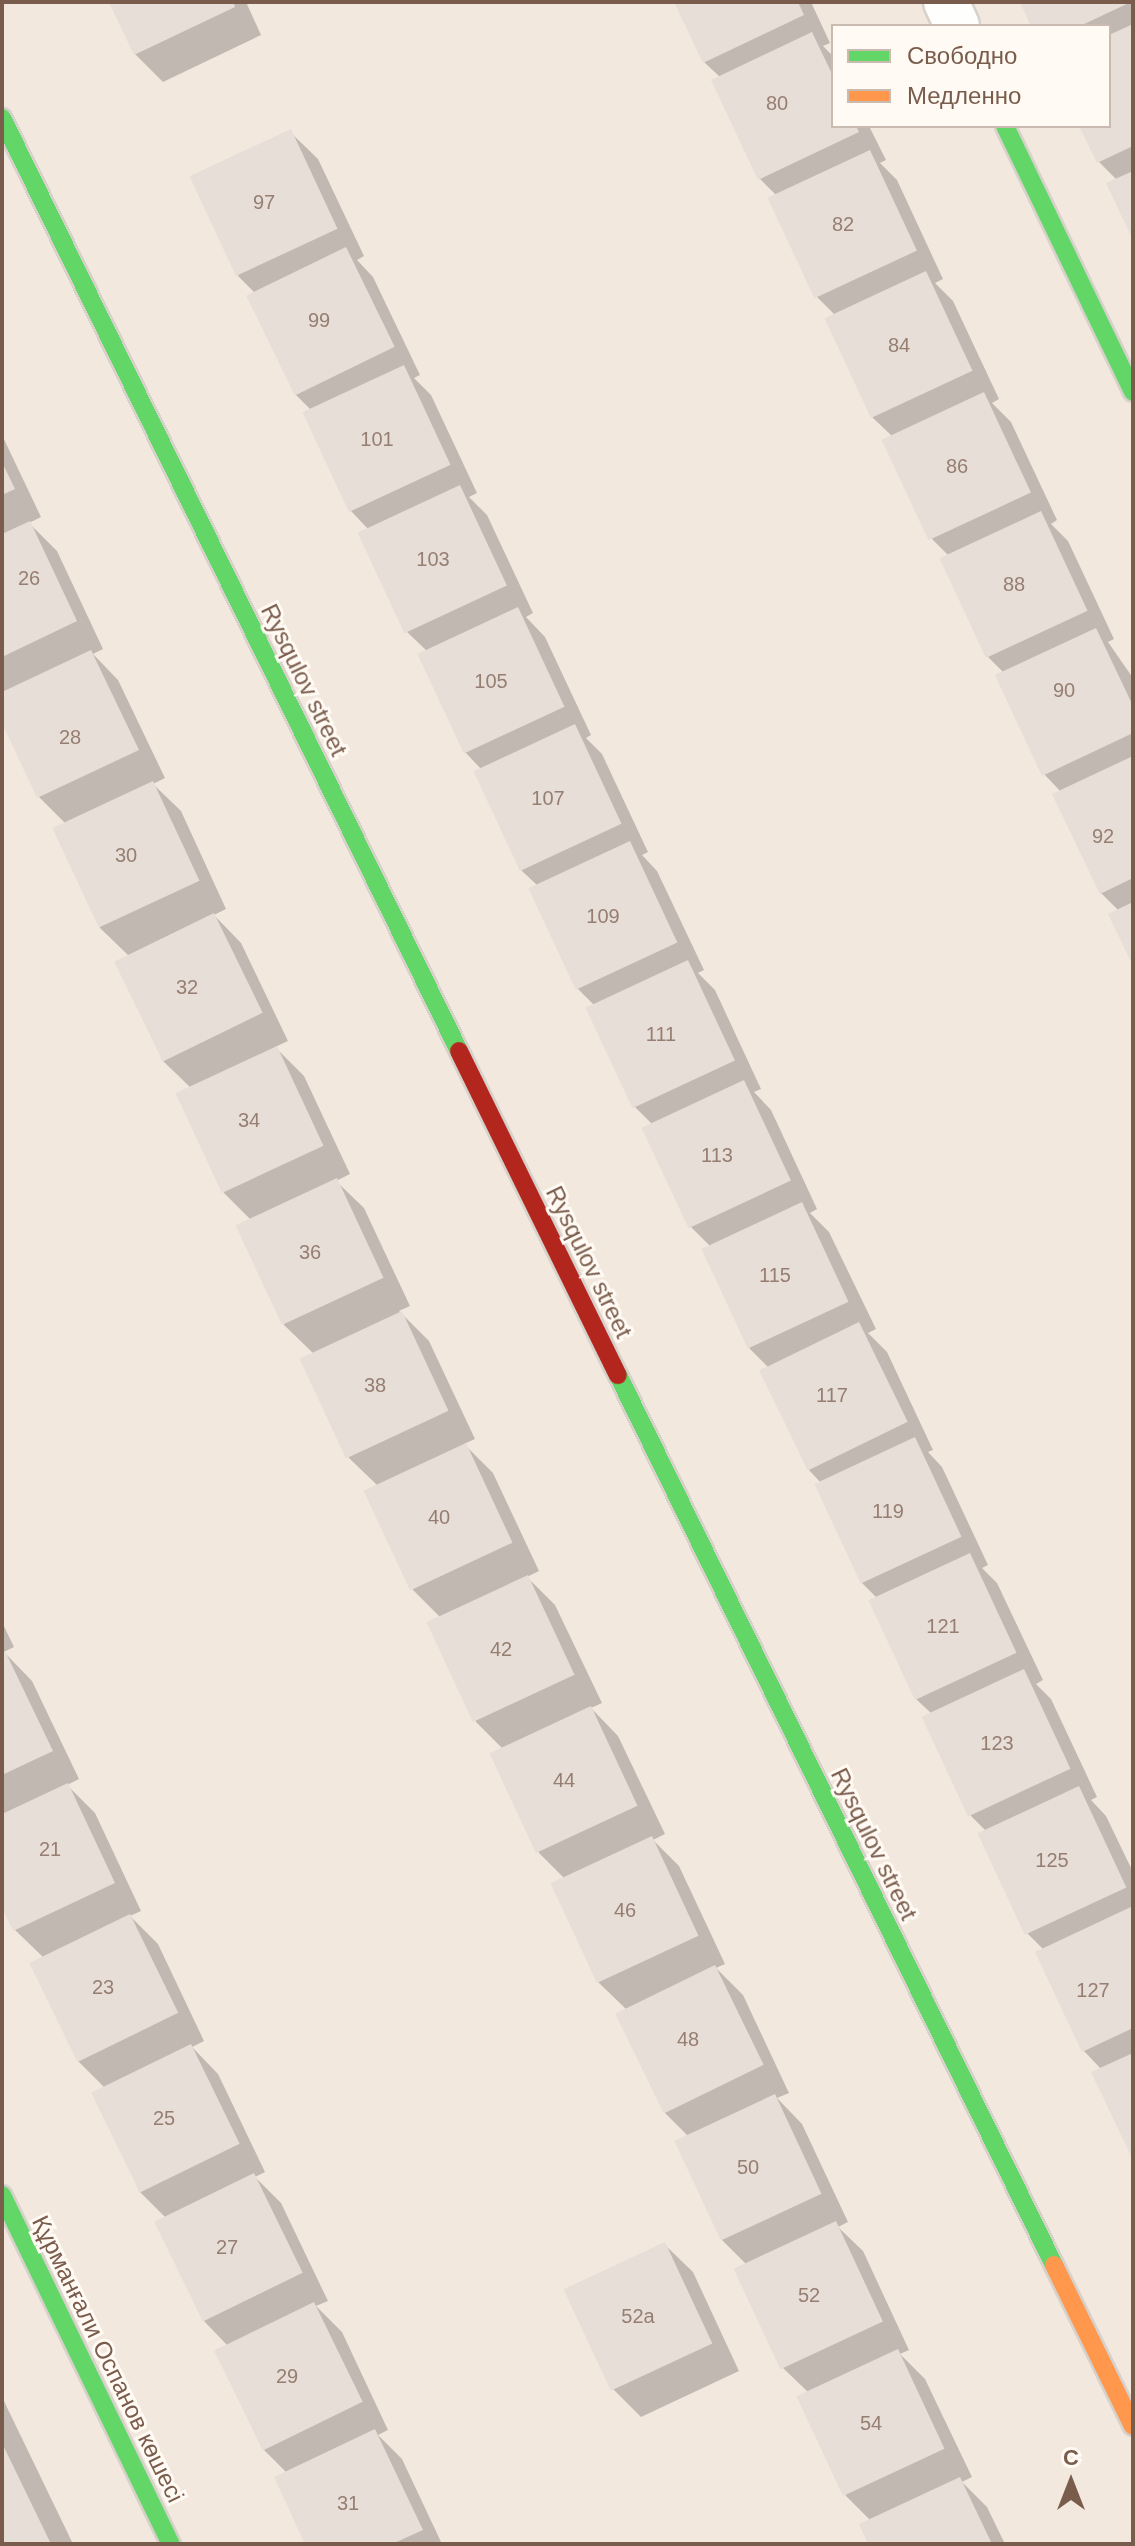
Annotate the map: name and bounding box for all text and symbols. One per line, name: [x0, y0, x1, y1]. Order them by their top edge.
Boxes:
legend: [831, 24, 1111, 128]
text: Свободно: [907, 42, 1017, 69]
text: Медленно: [907, 82, 1021, 109]
house number: 80: [766, 91, 788, 115]
house number: 97: [253, 190, 275, 214]
house number: 82: [832, 212, 854, 236]
house number: 99: [308, 308, 330, 332]
house number: 84: [888, 333, 910, 357]
house number: 101: [360, 427, 394, 451]
house number: 86: [946, 454, 968, 478]
house number: 103: [416, 547, 450, 571]
house number: 26: [18, 566, 40, 590]
house number: 88: [1003, 572, 1025, 596]
street label: Rysqulov street: [255, 599, 353, 761]
house number: 105: [474, 669, 508, 693]
house number: 90: [1053, 678, 1075, 702]
house number: 28: [59, 725, 81, 749]
house number: 107: [531, 786, 565, 810]
house number: 92: [1092, 824, 1114, 848]
house number: 30: [115, 843, 137, 867]
house number: 109: [586, 904, 620, 928]
house number: 32: [176, 975, 198, 999]
house number: 111: [646, 1022, 676, 1046]
house number: 34: [238, 1108, 260, 1132]
house number: 113: [701, 1143, 733, 1167]
street label: Rysqulov street: [540, 1181, 638, 1343]
house number: 36: [299, 1240, 321, 1264]
house number: 115: [759, 1263, 791, 1287]
house number: 38: [364, 1373, 386, 1397]
house number: 117: [816, 1383, 848, 1407]
house number: 119: [872, 1499, 904, 1523]
house number: 40: [428, 1505, 450, 1529]
house number: 121: [926, 1614, 960, 1638]
house number: 42: [490, 1637, 512, 1661]
house number: 123: [980, 1731, 1014, 1755]
street label: Rysqulov street: [825, 1763, 923, 1925]
house number: 44: [553, 1768, 575, 1792]
house number: 21: [39, 1837, 61, 1861]
house number: 125: [1035, 1848, 1069, 1872]
house number: 46: [614, 1898, 636, 1922]
house number: 23: [92, 1975, 114, 1999]
house number: 127: [1076, 1978, 1110, 2002]
house number: 48: [677, 2027, 699, 2051]
house number: 25: [153, 2106, 175, 2130]
house number: 50: [737, 2155, 759, 2179]
street label: Құрманғали Оспанов көшесі: [26, 2211, 190, 2507]
house number: 27: [216, 2235, 238, 2259]
house number: 52: [798, 2283, 820, 2307]
house number: 52а: [621, 2304, 655, 2328]
house number: 29: [276, 2364, 298, 2388]
house number: 54: [860, 2411, 882, 2435]
north arrow: [1031, 2442, 1111, 2522]
text: С: [1063, 2445, 1079, 2470]
house number: 31: [337, 2491, 359, 2515]

